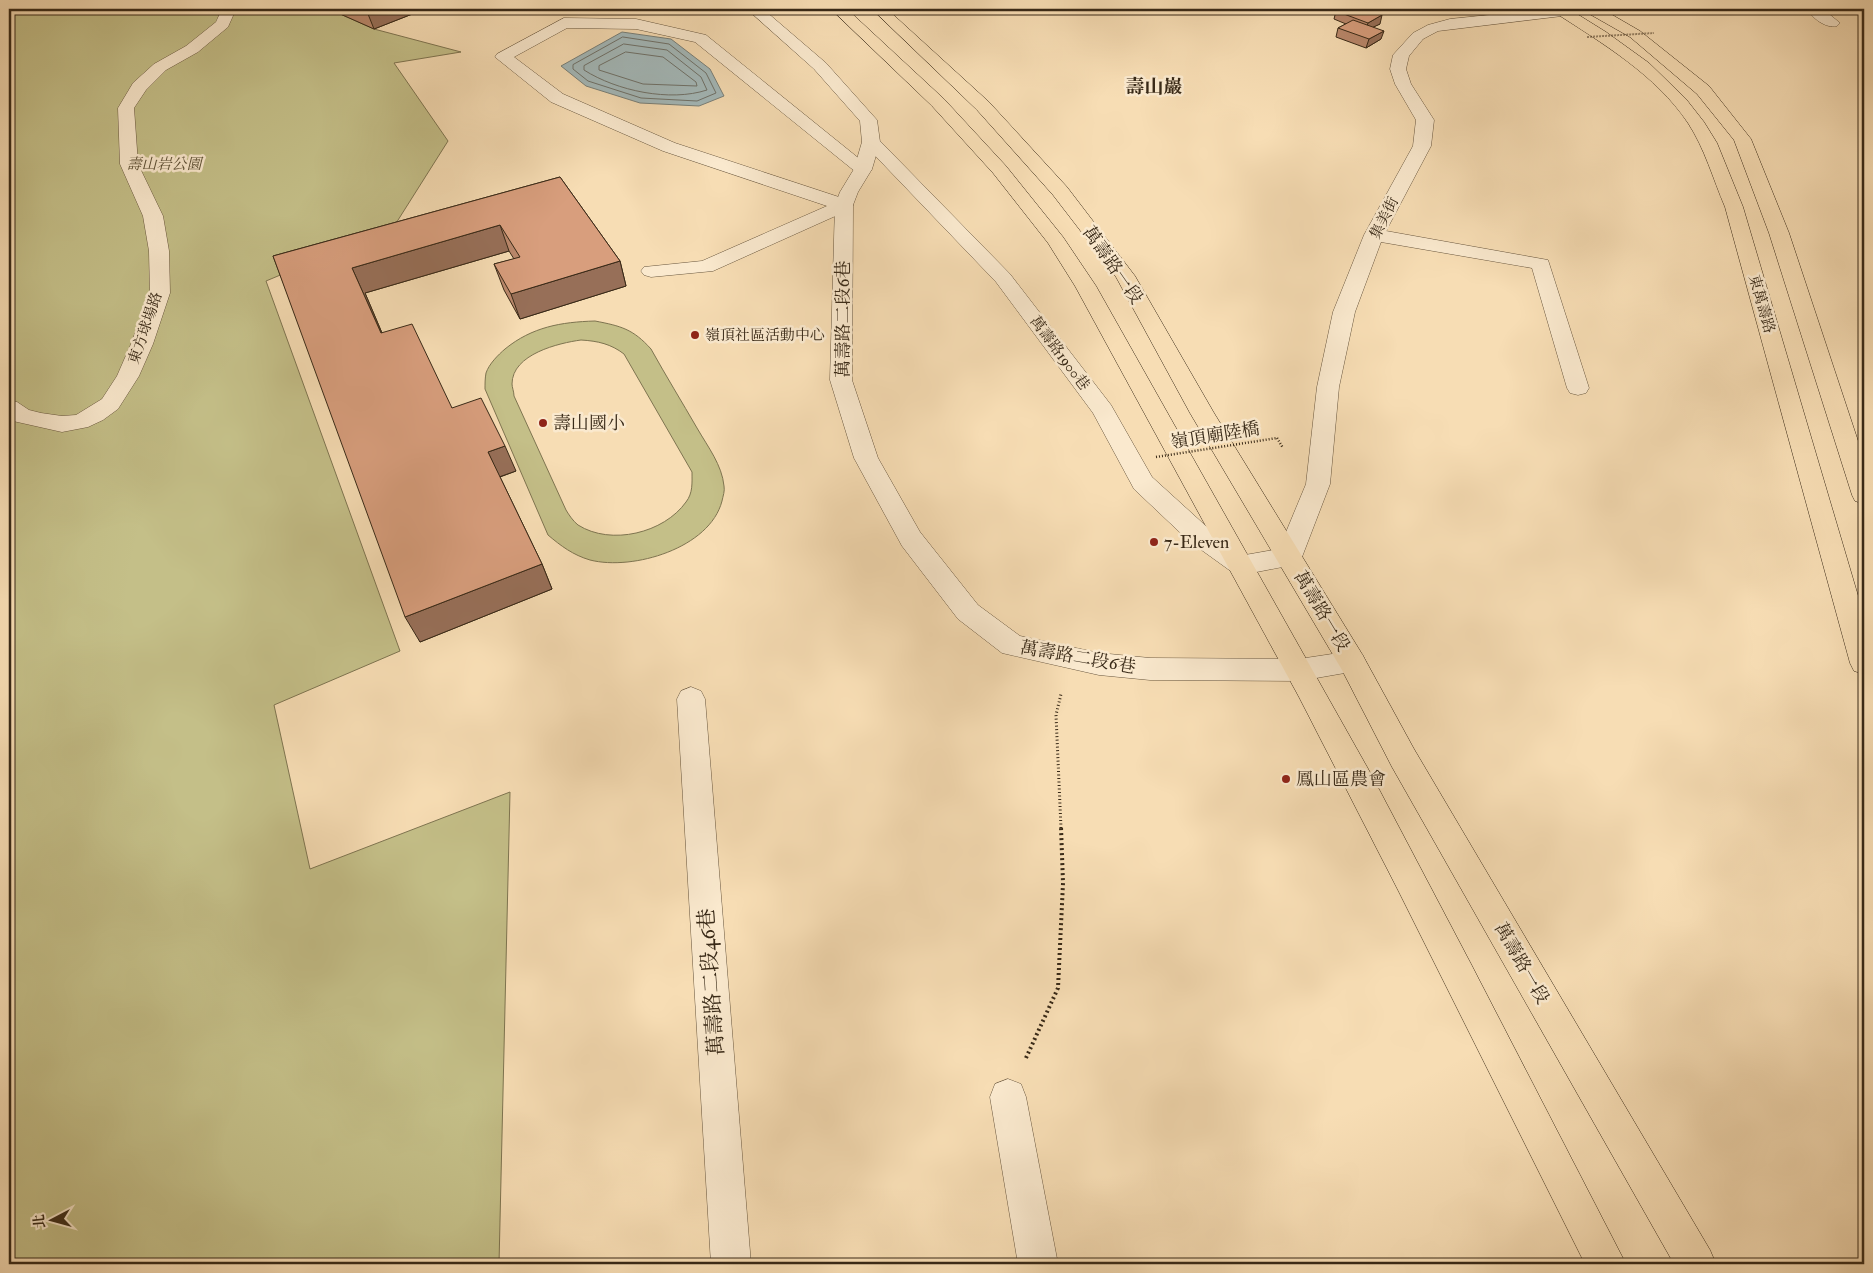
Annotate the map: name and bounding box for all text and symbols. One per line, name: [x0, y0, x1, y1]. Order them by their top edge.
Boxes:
district label: 壽山巖: [1125, 75, 1183, 99]
park label: 壽山岩公園: [126, 155, 203, 174]
street label: 集美街: [1366, 194, 1403, 243]
street label: 萬壽路一段: [1077, 222, 1148, 309]
street label: 萬壽路二段6巷: [832, 260, 855, 378]
street label: 東萬壽路: [1744, 273, 1779, 336]
street label: 東方球場路: [124, 290, 167, 367]
street label: 萬壽路1900巷: [1025, 312, 1094, 394]
place label: 嶺頂社區活動中心: [705, 326, 825, 345]
marker: 嶺頂社區活動中心: [689, 329, 701, 341]
place label: 壽山國小: [553, 412, 625, 435]
marker: 壽山國小: [537, 417, 549, 429]
street label: 嶺頂廟陸橋: [1169, 417, 1261, 454]
place label: 7-Eleven: [1164, 531, 1229, 554]
marker: 7-Eleven: [1148, 536, 1160, 548]
street label: 萬壽路一段: [1289, 567, 1355, 656]
street label: 萬壽路二段6巷: [1018, 636, 1138, 679]
place label: 鳳山區農會: [1296, 768, 1386, 791]
marker: 鳳山區農會: [1280, 773, 1292, 785]
street label: 萬壽路二段46巷: [693, 907, 730, 1057]
street label: 萬壽路一段: [1489, 919, 1554, 1008]
north arrow: [28, 1196, 78, 1246]
text: 北: [30, 1213, 49, 1229]

